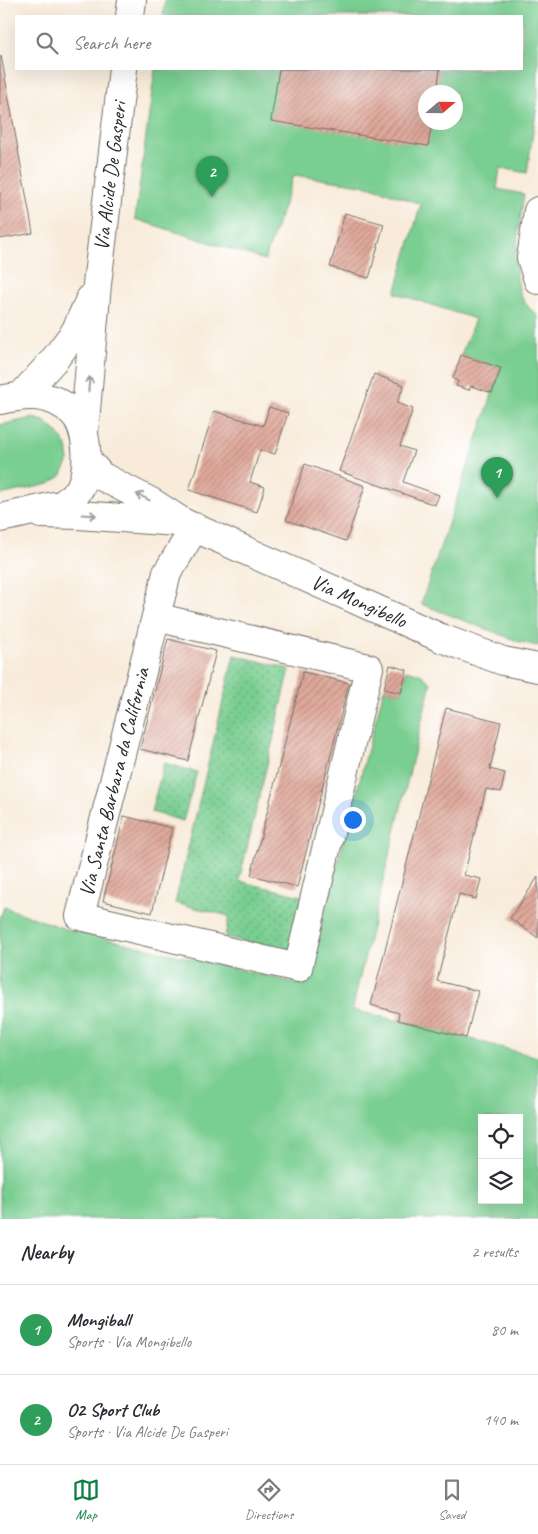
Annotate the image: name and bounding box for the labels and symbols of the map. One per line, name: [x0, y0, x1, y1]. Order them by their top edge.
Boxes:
north arrow: [418, 85, 463, 130]
street label: Via Alcide De Gasperi: [88, 97, 132, 252]
pin: 2: [196, 156, 228, 197]
one-way arrow: [84, 377, 93, 393]
pin: 1: [481, 457, 513, 498]
one-way arrow: [136, 492, 151, 502]
one-way arrow: [80, 511, 96, 520]
street label: Via Mongibello: [307, 568, 412, 634]
street label: Via Santa Barbara da California: [73, 663, 155, 899]
your location: [340, 807, 366, 833]

